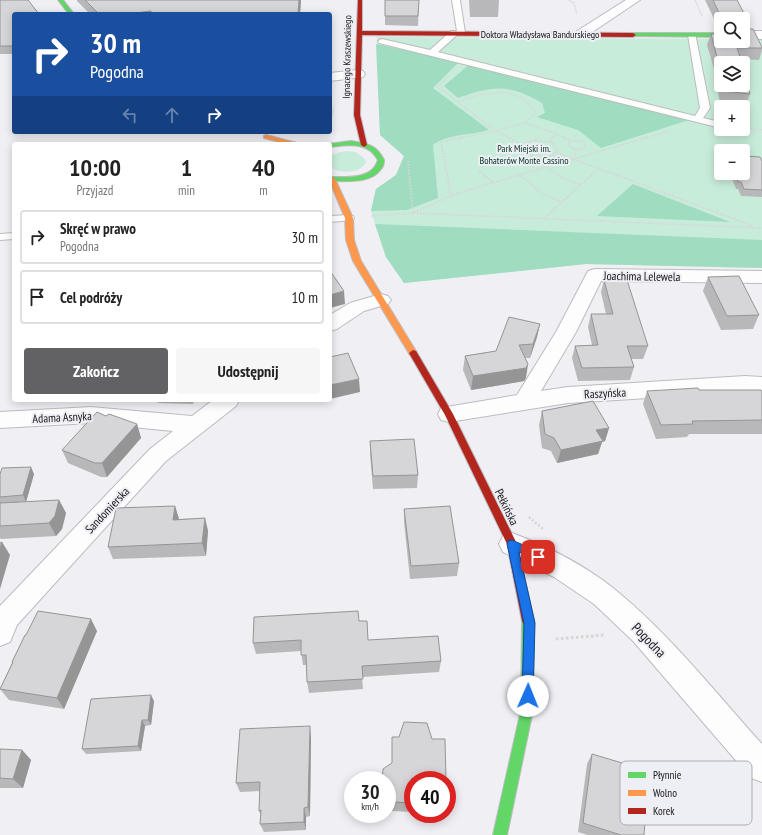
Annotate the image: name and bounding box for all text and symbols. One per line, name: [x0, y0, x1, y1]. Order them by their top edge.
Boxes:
map controls: [714, 12, 750, 180]
button: search: [714, 12, 750, 48]
street label: Ignacego Kraszewskiego: [340, 15, 354, 99]
text: 30 m: [90, 24, 141, 61]
icon: right: [24, 28, 76, 80]
street label: Doktora Władysława Bandurskiego: [481, 28, 599, 41]
button: layers: [714, 56, 750, 92]
text: Pogodna: [90, 60, 144, 83]
button: +: [714, 100, 750, 136]
icon: left: [119, 104, 141, 126]
icon: ahead: [161, 104, 183, 126]
icon: right: [203, 104, 225, 126]
park label: Park Miejski im. Bohaterów Monte Cassino: [479, 142, 569, 167]
button: −: [714, 144, 750, 180]
text: 10:00: [69, 152, 121, 183]
text: 1: [181, 152, 192, 183]
text: 40: [252, 152, 275, 183]
text: Przyjazd: [77, 182, 113, 199]
text: min: [178, 182, 195, 199]
text: m: [259, 182, 268, 199]
text: Skręć w prawo: [60, 219, 136, 238]
icon: right: [26, 226, 48, 248]
text: 30 m: [292, 228, 318, 247]
text: Pogodna: [60, 238, 99, 255]
street label: Joachima Lelewela: [602, 268, 681, 284]
icon: arrive: [26, 286, 48, 308]
text: Cel podróży: [60, 288, 122, 307]
text: 10 m: [292, 288, 318, 307]
button: Zakończ: [24, 348, 168, 394]
button: Udostępnij: [176, 348, 320, 394]
street label: Raszyńska: [584, 384, 627, 402]
street label: Adama Asnyka: [32, 408, 92, 426]
street label: Sandomierska: [82, 484, 132, 536]
street label: Pełkińska: [492, 486, 522, 528]
pin: [521, 540, 555, 574]
icon: arrive: [527, 546, 549, 568]
street label: Pogodna: [628, 619, 670, 661]
position arrow: [507, 675, 549, 717]
legend: [620, 761, 752, 825]
text: Płynnie: [653, 768, 682, 782]
speed limit sign: 40: [404, 771, 456, 823]
text: 30: [360, 779, 380, 805]
text: Wolno: [653, 786, 677, 800]
text: km/h: [361, 800, 379, 813]
text: Korek: [653, 804, 675, 818]

